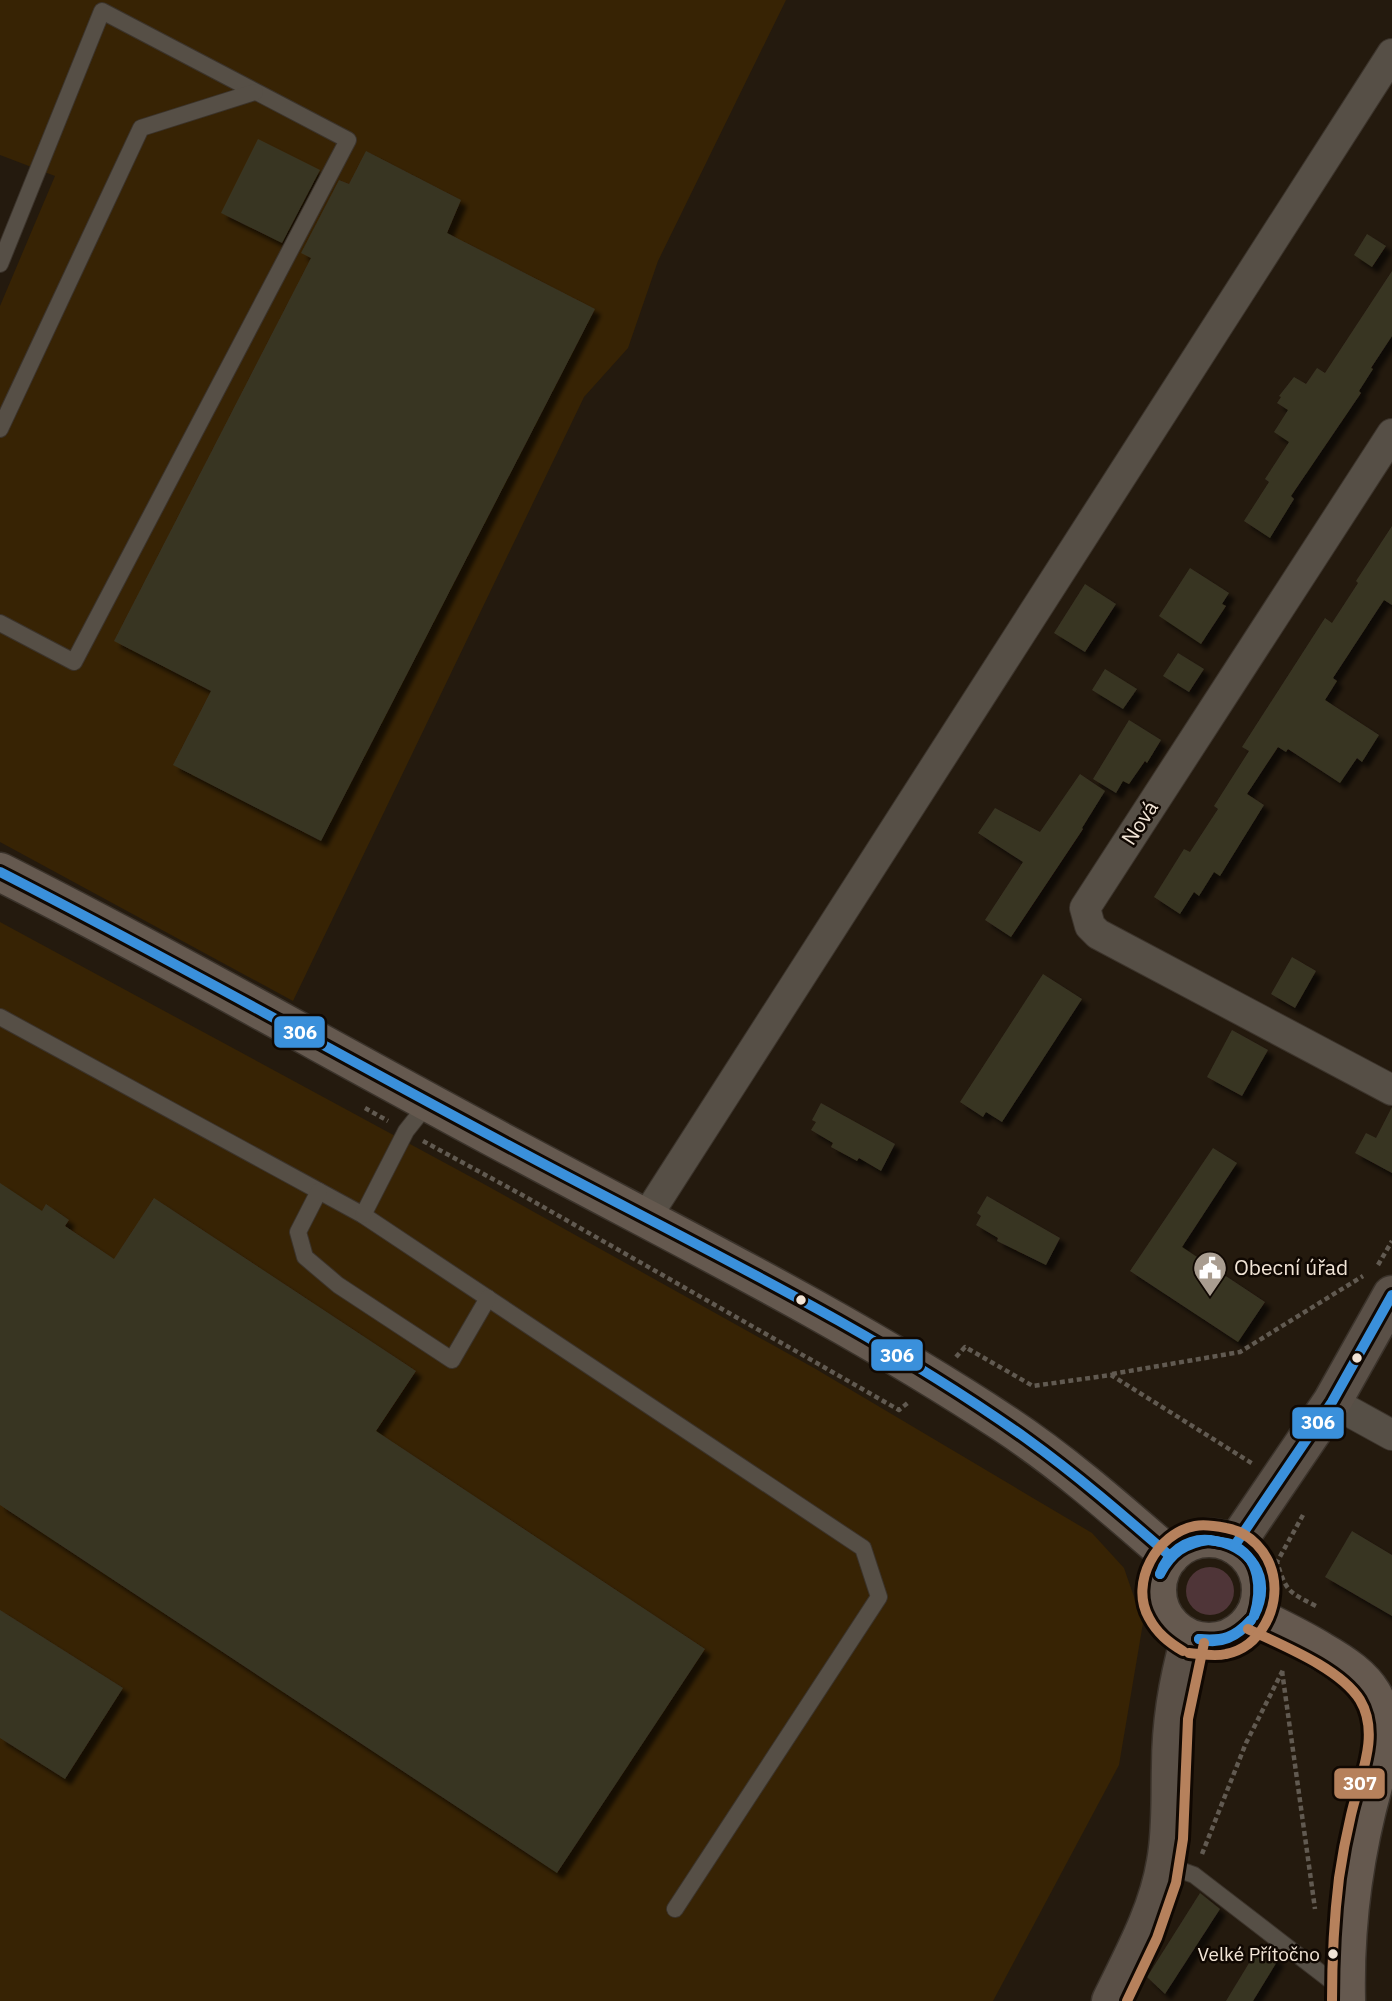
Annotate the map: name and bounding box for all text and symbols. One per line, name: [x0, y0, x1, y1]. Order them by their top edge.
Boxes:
street label: Nová: [1114, 795, 1164, 850]
line badge: 306: [273, 1015, 326, 1049]
text: 306: [283, 1020, 317, 1044]
public building icon: Obecní úřad: [1191, 1249, 1229, 1298]
place label: Obecní úřad: [1234, 1253, 1348, 1281]
unlabelled marker: [794, 1293, 808, 1307]
line badge: 306: [870, 1338, 924, 1372]
text: 306: [880, 1343, 914, 1367]
unlabelled marker: [1350, 1351, 1364, 1365]
line badge: 306: [1291, 1406, 1345, 1440]
text: 306: [1301, 1410, 1335, 1434]
line badge: 307: [1333, 1767, 1386, 1800]
text: 307: [1343, 1771, 1377, 1795]
place label: Velké Přítočno: [1198, 1942, 1320, 1966]
marker: Velké Přítočno: [1326, 1947, 1340, 1961]

